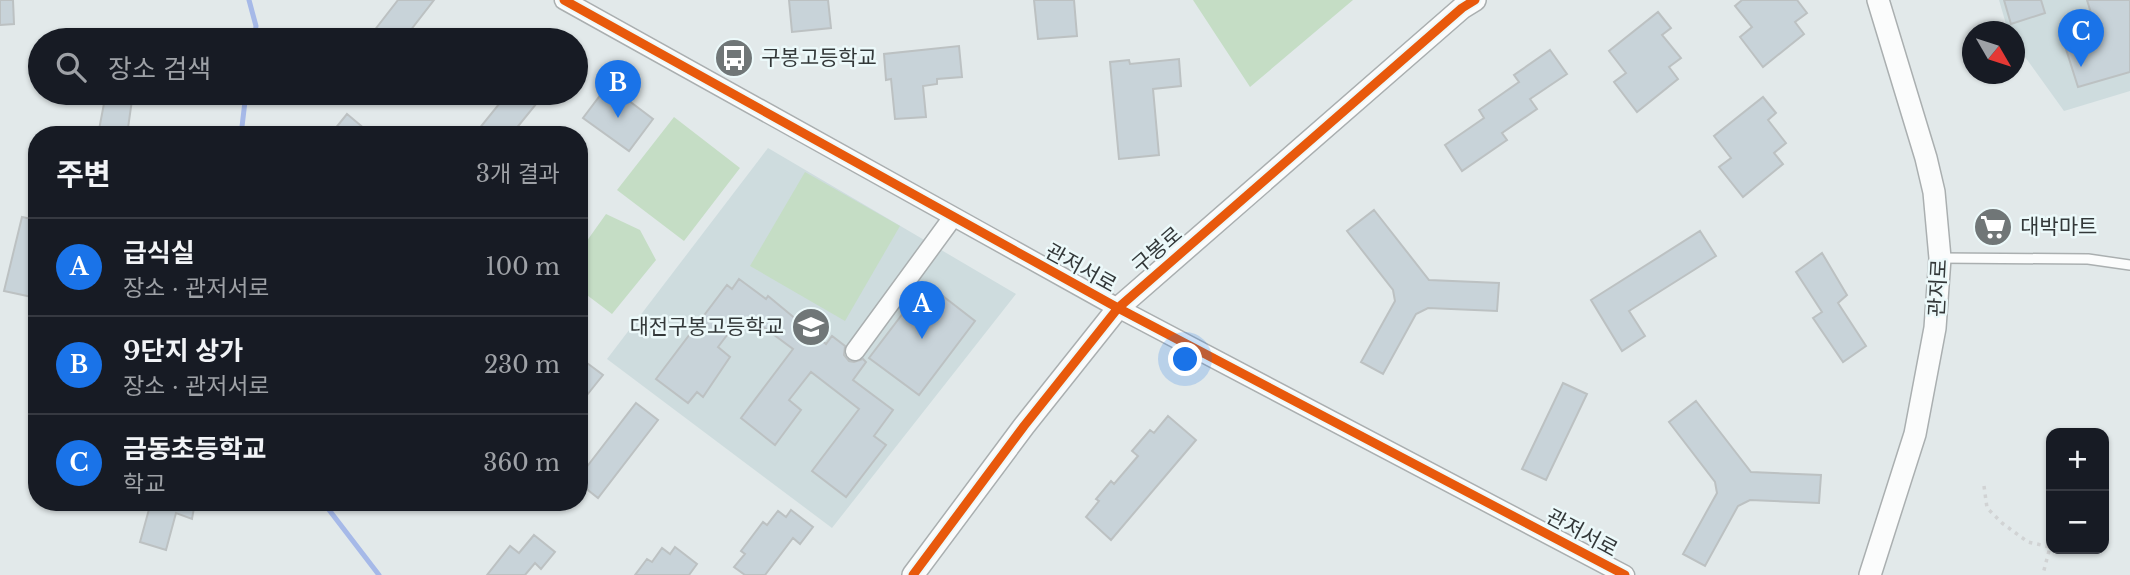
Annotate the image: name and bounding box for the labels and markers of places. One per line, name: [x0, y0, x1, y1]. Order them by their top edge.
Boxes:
pin: C: [2058, 9, 2104, 67]
bus stop icon: 구봉고등학교: [713, 37, 755, 79]
place label: 구봉고등학교: [761, 45, 877, 71]
pin: B: [595, 60, 641, 118]
supermarket icon: 대박마트: [1972, 206, 2014, 248]
place label: 대박마트: [2020, 214, 2097, 240]
pin: A: [899, 281, 945, 339]
school or university icon: 대전구봉고등학교: [790, 306, 832, 348]
place label: 대전구봉고등학교: [629, 314, 784, 340]

